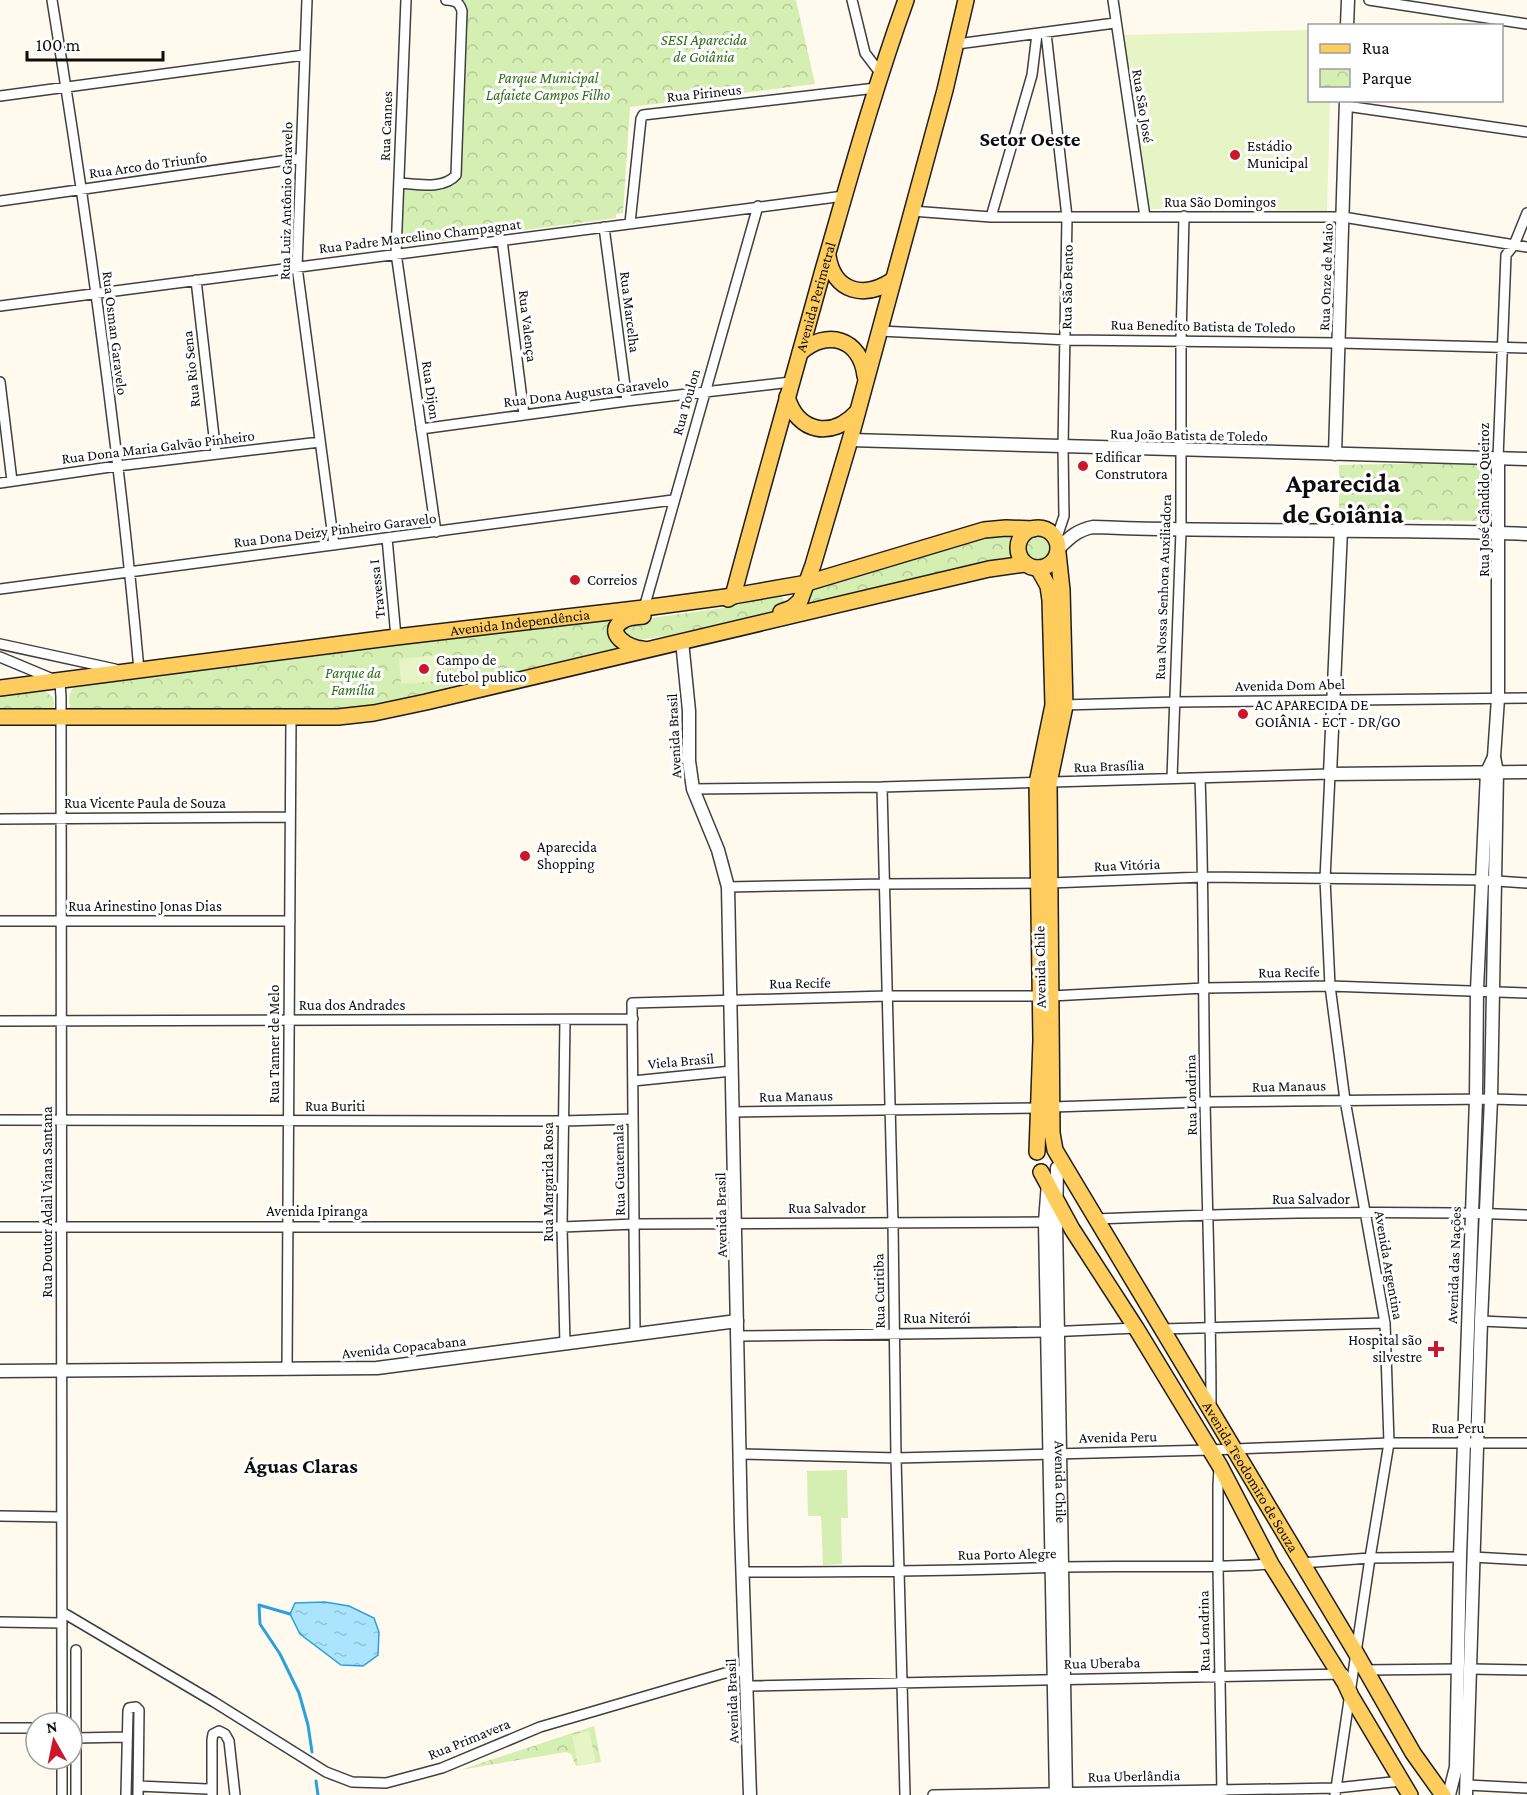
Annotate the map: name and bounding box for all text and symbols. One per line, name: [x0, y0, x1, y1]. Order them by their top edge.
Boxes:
scale bar: [27, 24, 164, 62]
legend: [1308, 24, 1503, 102]
park label: SESI Aparecida de Goiânia: [661, 32, 747, 65]
text: 100 m: [36, 35, 81, 55]
text: Rua: [1362, 38, 1390, 58]
street label: Rua São José: [1128, 68, 1157, 145]
text: Parque: [1362, 68, 1412, 88]
park label: Parque Municipal Lafaiete Campos Filho: [486, 70, 610, 104]
street label: Rua Pirineus: [666, 81, 742, 105]
street label: Rua Cannes: [377, 91, 395, 161]
street label: Rua Luiz Antônio Garavelo: [277, 122, 295, 280]
district label: Setor Oeste: [980, 127, 1081, 151]
place label: Estádio Municipal: [1247, 138, 1308, 172]
marker: Estádio Municipal: [1228, 148, 1242, 162]
street label: Rua Arco do Triunfo: [88, 149, 208, 181]
street label: Rua São Domingos: [1164, 194, 1276, 211]
street label: Rua Padre Marcelino Champagnat: [318, 216, 523, 257]
street label: Rua Onze de Maio: [1316, 223, 1336, 331]
street label: Avenida Perimetral: [793, 240, 839, 354]
street label: Rua São Bento: [1058, 244, 1076, 330]
street label: Rua Osman Garavelo: [99, 270, 131, 396]
street label: Rua Marcelha: [617, 270, 643, 354]
street label: Rua Valença: [515, 289, 540, 363]
street label: Rua Benedito Batista de Toledo: [1110, 316, 1296, 336]
street label: Rua Rio Sena: [179, 330, 203, 408]
street label: Rua Dijon: [418, 360, 443, 420]
street label: Rua Toulon: [669, 367, 703, 437]
street label: Rua Dona Augusta Garavelo: [503, 374, 670, 411]
street label: Rua José Cândido Queiroz: [1476, 423, 1493, 577]
street label: Rua João Batista de Toledo: [1110, 426, 1268, 445]
street label: Rua Dona Maria Galvão Pinheiro: [61, 427, 255, 467]
place label: Edificar Construtora: [1095, 449, 1168, 482]
marker: Edificar Construtora: [1076, 459, 1090, 473]
district label: Aparecida de Goiânia: [1282, 468, 1404, 529]
street label: Rua Nossa Senhora Auxiliadora: [1152, 494, 1174, 680]
street label: Rua Dona Deizy Pinheiro Garavelo: [233, 510, 437, 551]
street label: Travessa I: [366, 559, 388, 619]
place label: Correios: [587, 572, 638, 588]
marker: Correios: [568, 573, 582, 587]
street label: Avenida Independência: [449, 606, 591, 639]
place label: Campo de futebol publico: [436, 652, 527, 686]
marker: Campo de futebol publico: [417, 662, 431, 676]
park label: Parque da Família: [325, 665, 381, 698]
street label: Avenida Dom Abel: [1235, 676, 1345, 694]
street label: Avenida Brasil: [664, 693, 684, 779]
place label: AC APARECIDA DE GOIÂNIA - ECT - DR/GO: [1255, 697, 1401, 730]
marker: AC APARECIDA DE GOIÂNIA - ECT - DR/GO: [1236, 707, 1250, 721]
street label: Rua Brasília: [1073, 757, 1145, 775]
street label: Rua Vicente Paula de Souza: [64, 795, 226, 811]
place label: Aparecida Shopping: [537, 839, 597, 873]
marker: Aparecida Shopping: [518, 849, 532, 863]
street label: Rua Vitória: [1093, 856, 1161, 874]
street label: Rua Arinestino Jonas Dias: [68, 898, 222, 915]
street label: Avenida Chile: [1031, 925, 1049, 1008]
street label: Rua Recife: [1258, 963, 1320, 981]
street label: Rua Recife: [769, 974, 831, 992]
street label: Rua Tanner de Melo: [266, 984, 282, 1104]
street label: Rua dos Andrades: [299, 997, 405, 1013]
street label: Viela Brasil: [647, 1050, 715, 1072]
street label: Rua Londrina: [1182, 1054, 1200, 1136]
street label: Rua Manaus: [1252, 1077, 1326, 1095]
street label: Rua Manaus: [759, 1087, 833, 1105]
street label: Rua Buriti: [305, 1098, 365, 1114]
street label: Rua Doutor Adail Viana Santana: [39, 1106, 55, 1298]
street label: Rua Margarida Rosa: [540, 1122, 557, 1242]
street label: Rua Guatemala: [610, 1124, 628, 1216]
street label: Avenida Brasil: [712, 1172, 730, 1258]
street label: Rua Salvador: [1272, 1191, 1351, 1207]
street label: Rua Salvador: [788, 1200, 867, 1216]
street label: Avenida Ipiranga: [266, 1203, 368, 1220]
street label: Avenida das Nações: [1444, 1206, 1465, 1324]
street label: Avenida Argentina: [1371, 1209, 1406, 1321]
street label: Rua Curitiba: [870, 1253, 888, 1329]
street label: Rua Niterói: [903, 1310, 971, 1326]
place label: Hospital são silvestre: [1348, 1332, 1422, 1365]
street label: Avenida Copacabana: [341, 1333, 467, 1362]
marker: Hospital são silvestre: [1427, 1340, 1445, 1358]
street label: Avenida Teodomiro de Souza: [1199, 1399, 1302, 1555]
street label: Rua Peru: [1432, 1420, 1485, 1436]
street label: Avenida Peru: [1079, 1428, 1157, 1446]
street label: Avenida Chile: [1052, 1440, 1069, 1524]
district label: Águas Claras: [243, 1454, 358, 1478]
street label: Rua Porto Alegre: [957, 1545, 1057, 1564]
street label: Rua Londrina: [1195, 1590, 1213, 1672]
street label: Rua Uberaba: [1064, 1654, 1140, 1672]
street label: Avenida Brasil: [723, 1658, 741, 1744]
north arrow: [24, 1711, 84, 1771]
street label: Rua Primavera: [426, 1715, 512, 1763]
text: N: [45, 1717, 59, 1736]
street label: Rua Uberlândia: [1087, 1767, 1181, 1785]

